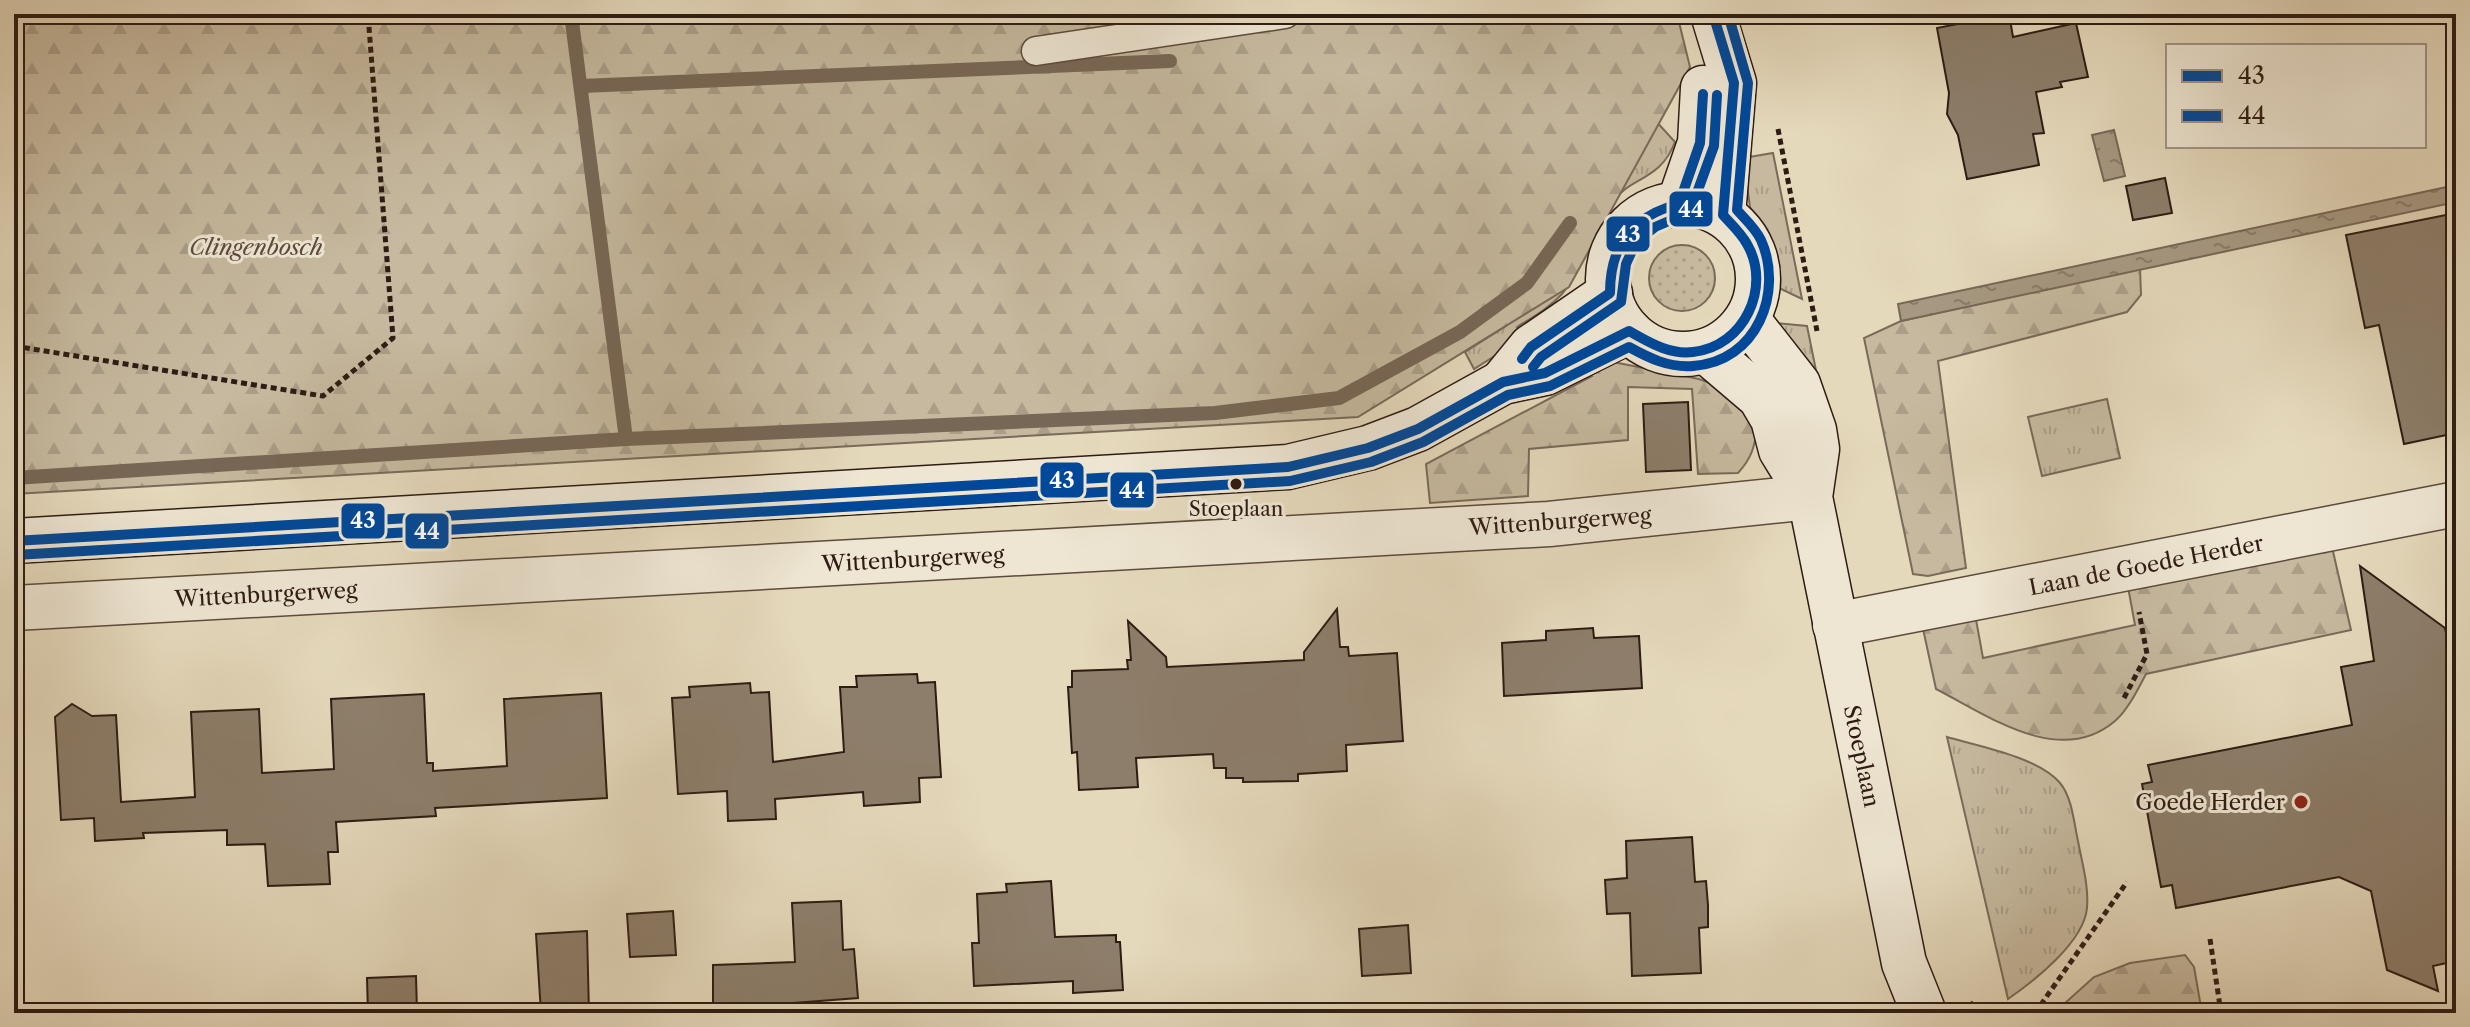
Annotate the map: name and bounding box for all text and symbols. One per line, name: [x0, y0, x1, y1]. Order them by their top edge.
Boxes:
legend: [2166, 44, 2426, 148]
text: 43: [2238, 61, 2265, 90]
text: 44: [2238, 101, 2266, 130]
line badge: 44: [1668, 190, 1714, 228]
text: 44: [1678, 196, 1704, 223]
line badge: 43: [1605, 215, 1651, 253]
text: 43: [1615, 221, 1641, 248]
park label: Clingenbosch: [189, 234, 323, 261]
line badge: 43: [1039, 461, 1085, 499]
text: 43: [1049, 467, 1075, 494]
line badge: 44: [1109, 471, 1155, 509]
marker: Stoeplaan: [1228, 476, 1244, 492]
text: 44: [1119, 477, 1145, 504]
place label: Stoeplaan: [1189, 497, 1284, 521]
line badge: 43: [340, 502, 386, 540]
street label: Wittenburgerweg: [1467, 502, 1653, 541]
text: 43: [350, 507, 376, 534]
line badge: 44: [404, 512, 450, 550]
text: 44: [414, 518, 440, 545]
street label: Laan de Goede Herder: [2026, 529, 2266, 602]
street label: Wittenburgerweg: [820, 541, 1006, 578]
street label: Wittenburgerweg: [173, 576, 359, 613]
street label: Stoeplaan: [1838, 703, 1886, 810]
place label: Goede Herder: [2135, 789, 2285, 816]
marker: Goede Herder: [2292, 793, 2310, 811]

